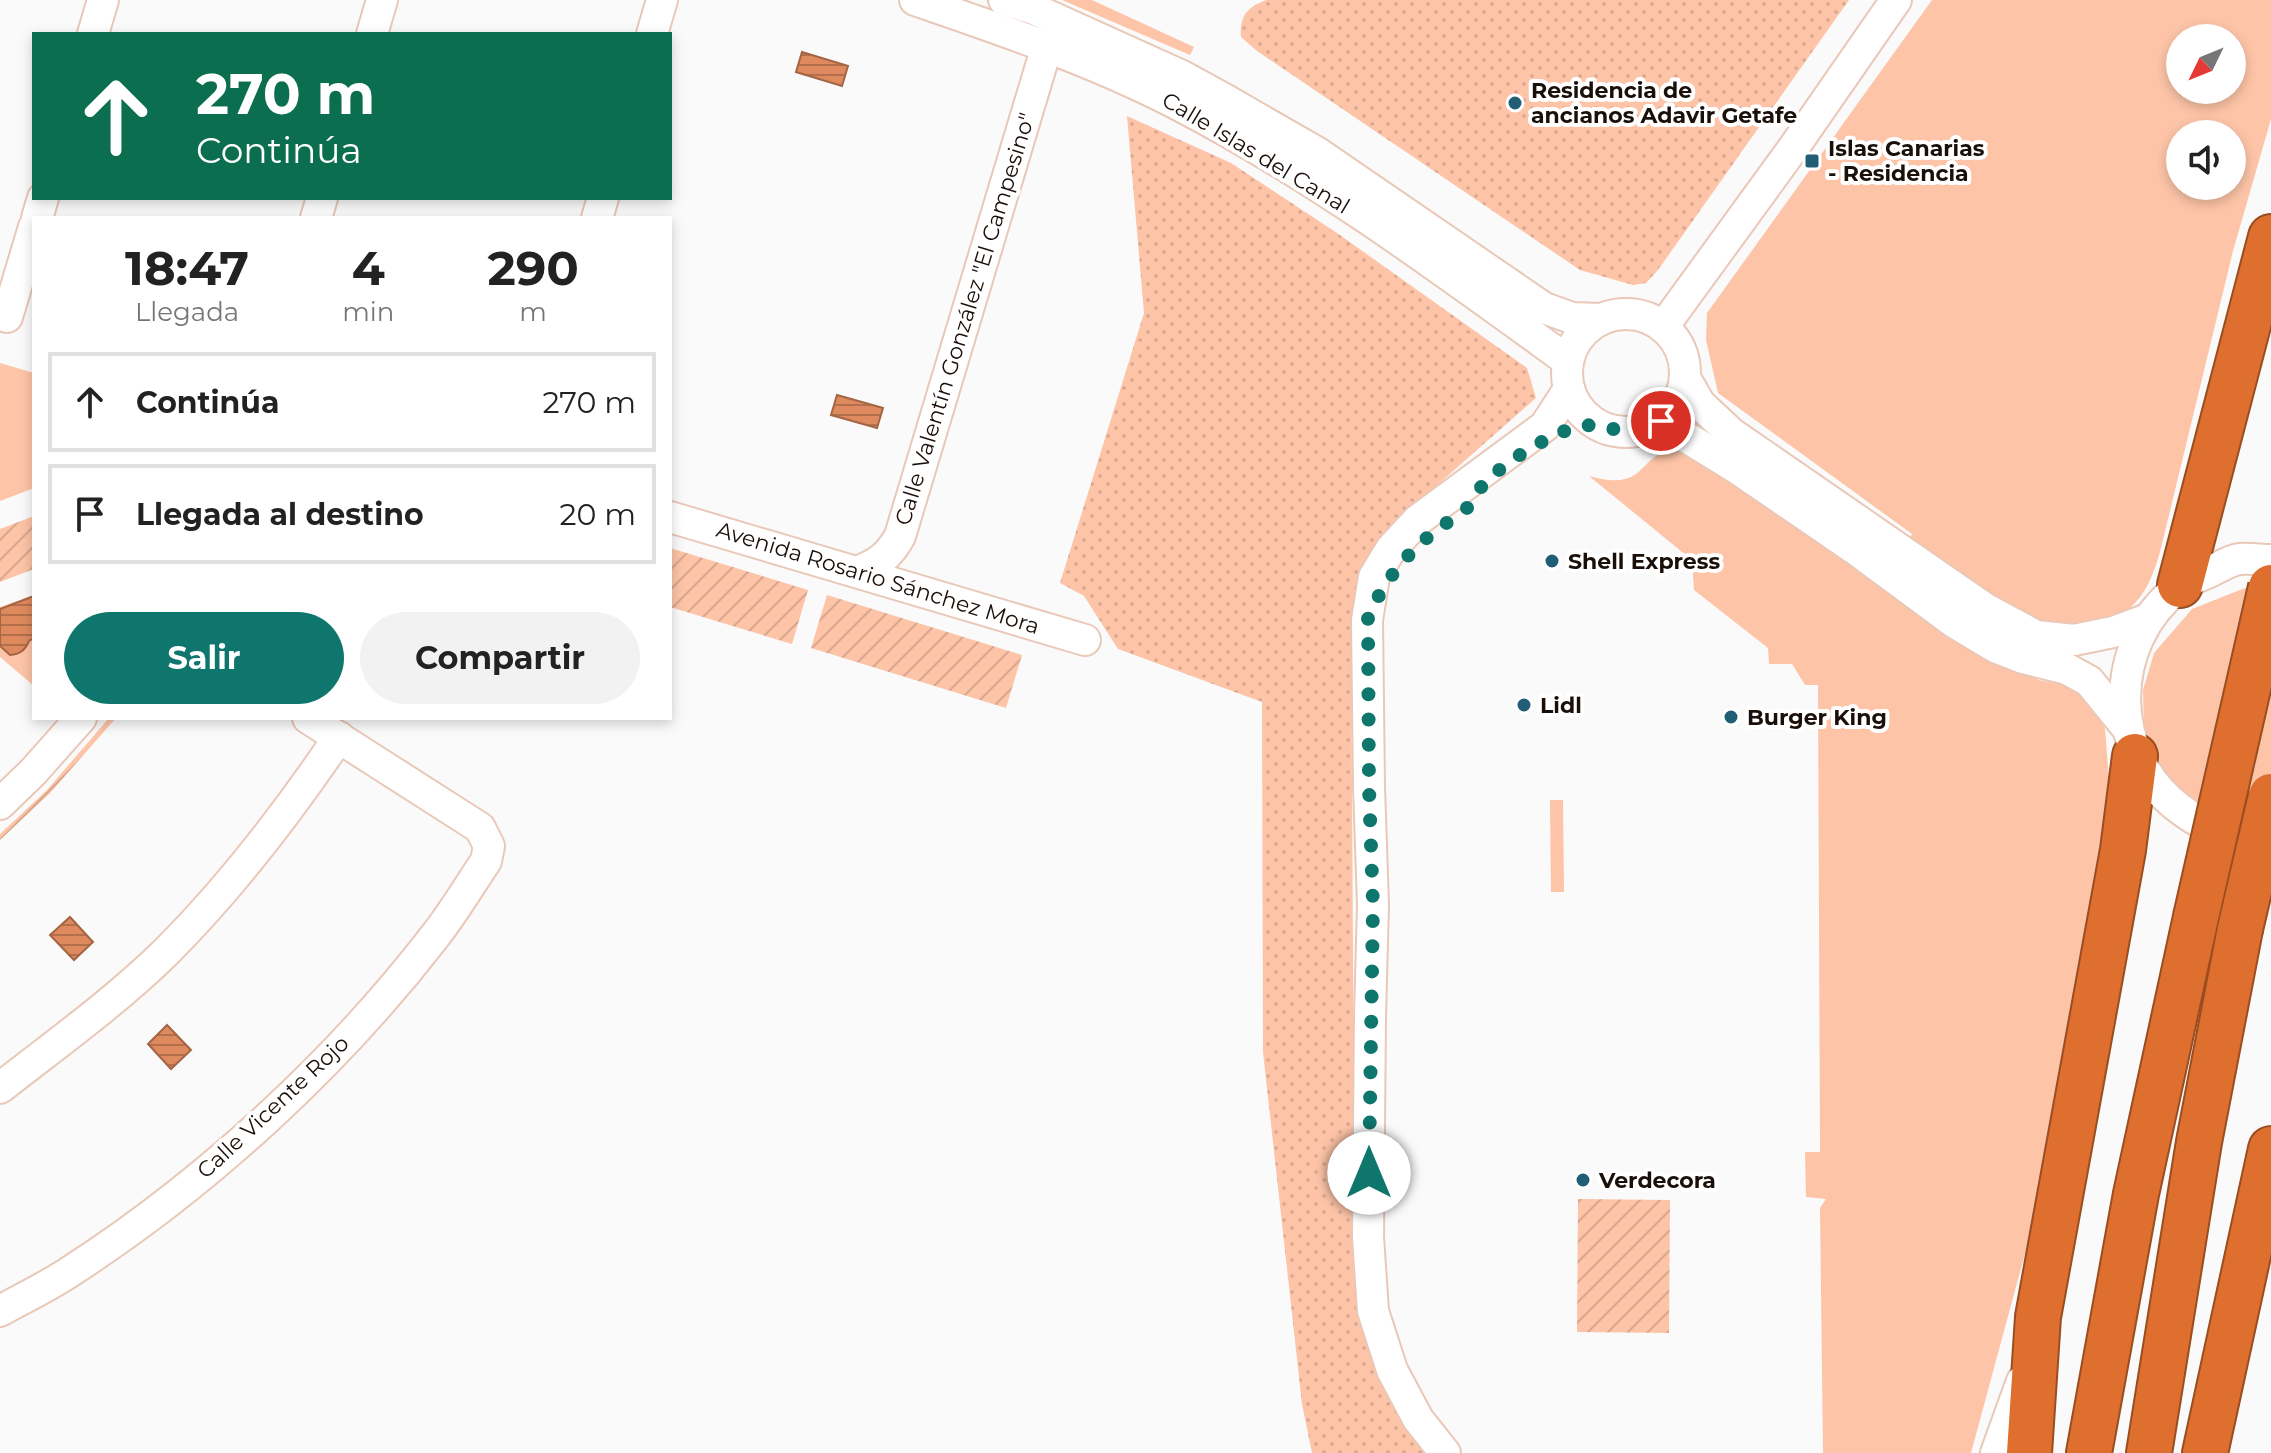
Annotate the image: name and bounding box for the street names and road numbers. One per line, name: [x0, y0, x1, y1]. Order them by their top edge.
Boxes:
street label: Calle Islas del Canal: [1157, 86, 1355, 220]
street label: Calle Valentín González "El Campesino": [889, 110, 1041, 528]
street label: Avenida Rosario Sánchez Mora: [713, 516, 1043, 640]
street label: Calle Vicente Rojo: [192, 1030, 354, 1184]

